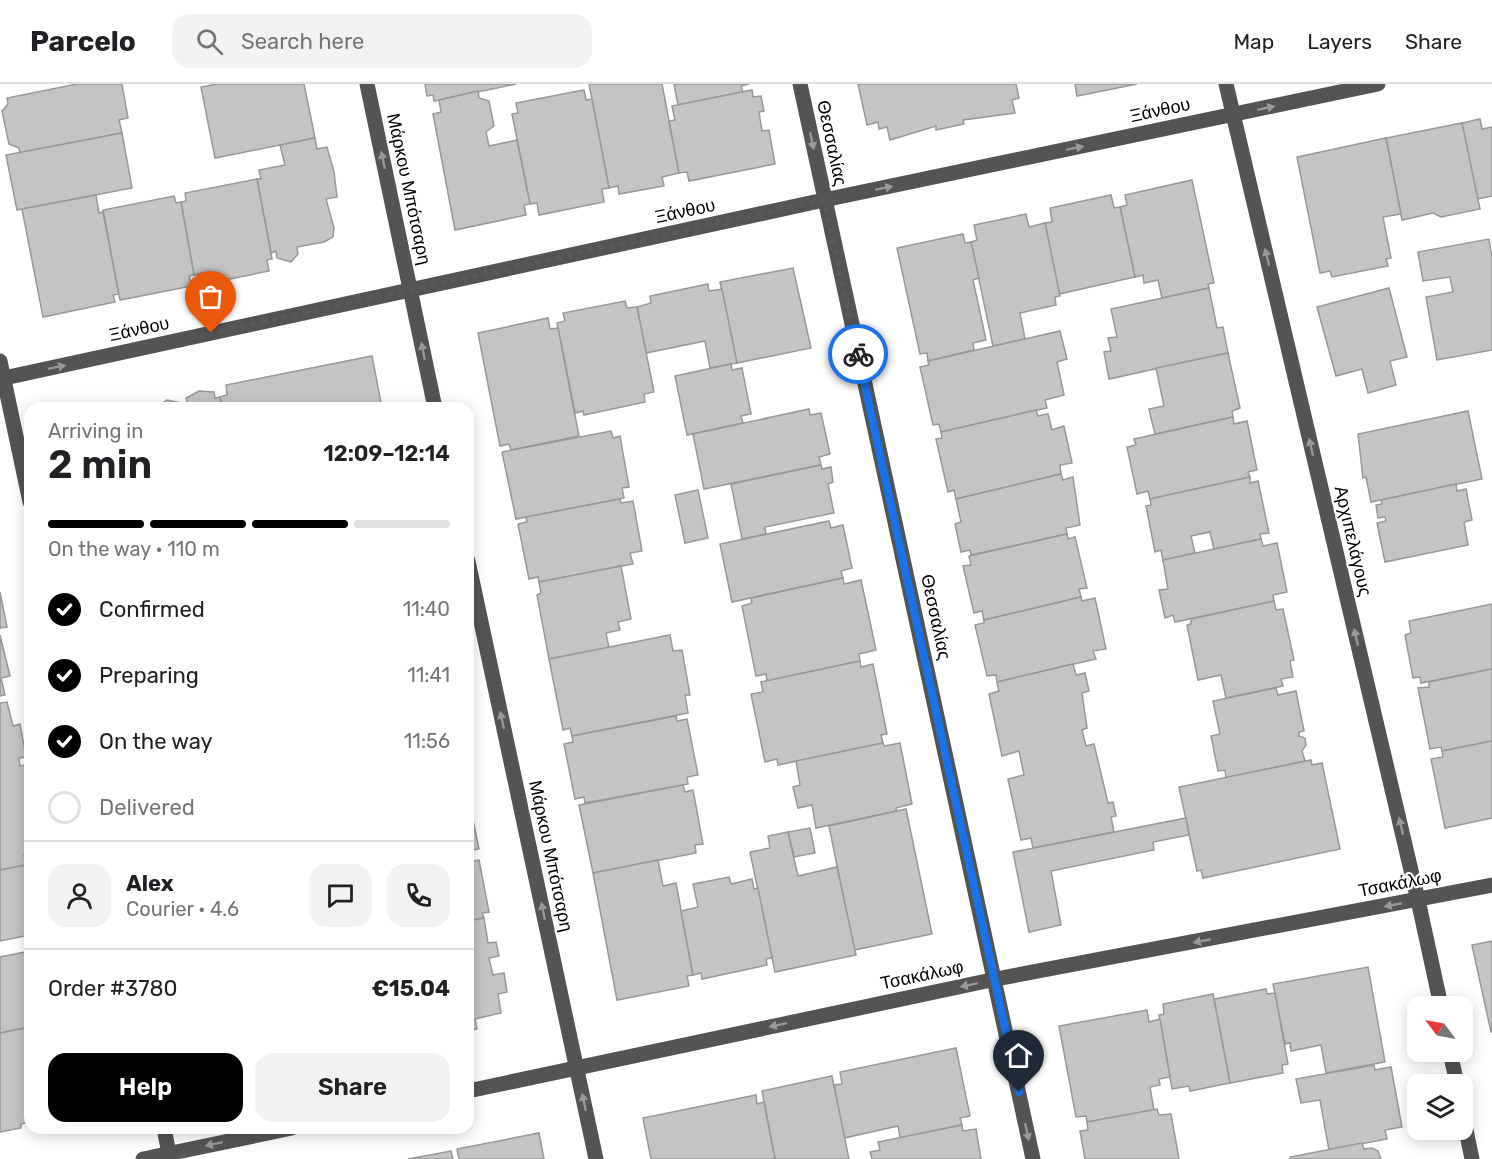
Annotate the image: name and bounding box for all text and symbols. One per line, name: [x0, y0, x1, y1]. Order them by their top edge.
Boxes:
search box: [172, 14, 592, 68]
text: Parcelo: [30, 25, 136, 58]
icon: search: [193, 25, 226, 58]
text: Search here: [241, 28, 364, 55]
text: Map: [1233, 29, 1274, 54]
text: Layers: [1307, 29, 1372, 54]
text: Share: [1405, 29, 1462, 54]
street label: Ξάνθου: [1128, 93, 1192, 127]
street label: Θεσσαλίας: [812, 98, 852, 188]
one-way arrow: [1256, 102, 1275, 112]
street label: Μάρκου Μπότσαρη: [382, 111, 436, 267]
one-way arrow: [807, 132, 817, 151]
one-way arrow: [1066, 143, 1085, 152]
one-way arrow: [378, 150, 387, 169]
one-way arrow: [875, 183, 894, 192]
street label: Ξάνθου: [653, 194, 717, 228]
one-way arrow: [1261, 248, 1271, 266]
pin: [185, 271, 236, 333]
icon: bag: [194, 280, 227, 313]
street label: Ξάνθου: [107, 312, 171, 346]
courier: [828, 324, 888, 384]
icon: bike: [842, 338, 875, 371]
one-way arrow: [418, 341, 427, 360]
one-way arrow: [48, 362, 67, 371]
text: Arriving in: [48, 419, 143, 443]
one-way arrow: [1306, 438, 1316, 456]
text: 12:09–12:14: [323, 440, 450, 467]
text: 2 min: [48, 442, 152, 488]
street label: Αρχιπελάγους: [1330, 484, 1376, 599]
text: On the way · 110 m: [48, 537, 220, 561]
street label: Θεσσαλίας: [916, 572, 956, 662]
icon: check: [48, 593, 81, 626]
text: Confirmed: [99, 596, 205, 623]
text: 11:40: [403, 597, 450, 621]
one-way arrow: [1351, 627, 1360, 646]
icon: check: [48, 659, 81, 692]
text: Preparing: [99, 662, 199, 689]
text: 11:41: [407, 663, 450, 687]
one-way arrow: [497, 711, 506, 730]
icon: check: [48, 725, 81, 758]
text: On the way: [99, 728, 213, 755]
text: 11:56: [404, 729, 450, 753]
street label: Μάρκου Μπότσαρη: [524, 778, 578, 934]
text: Delivered: [99, 794, 195, 821]
one-way arrow: [1395, 817, 1405, 836]
button: person: [48, 864, 111, 927]
button: chat: [309, 864, 372, 927]
button: phone: [387, 864, 450, 927]
street label: Τσακάλωφ: [1357, 864, 1443, 902]
text: Alex: [126, 870, 174, 897]
text: Courier · 4.6: [126, 897, 239, 921]
one-way arrow: [1384, 900, 1403, 909]
one-way arrow: [538, 901, 547, 920]
one-way arrow: [1192, 937, 1211, 946]
street label: Τσακάλωφ: [879, 955, 965, 995]
text: Order #3780: [48, 975, 178, 1002]
text: €15.04: [372, 975, 450, 1002]
one-way arrow: [959, 981, 978, 990]
north arrow: [1407, 996, 1473, 1062]
map controls: [1407, 996, 1473, 1140]
one-way arrow: [769, 1021, 788, 1030]
pin: [993, 1030, 1044, 1092]
icon: home: [1002, 1039, 1035, 1072]
button: Help: [48, 1053, 243, 1122]
button: Share: [255, 1053, 450, 1122]
button: layers: [1407, 1074, 1473, 1140]
one-way arrow: [579, 1092, 588, 1111]
one-way arrow: [1023, 1123, 1032, 1142]
one-way arrow: [205, 1140, 223, 1150]

